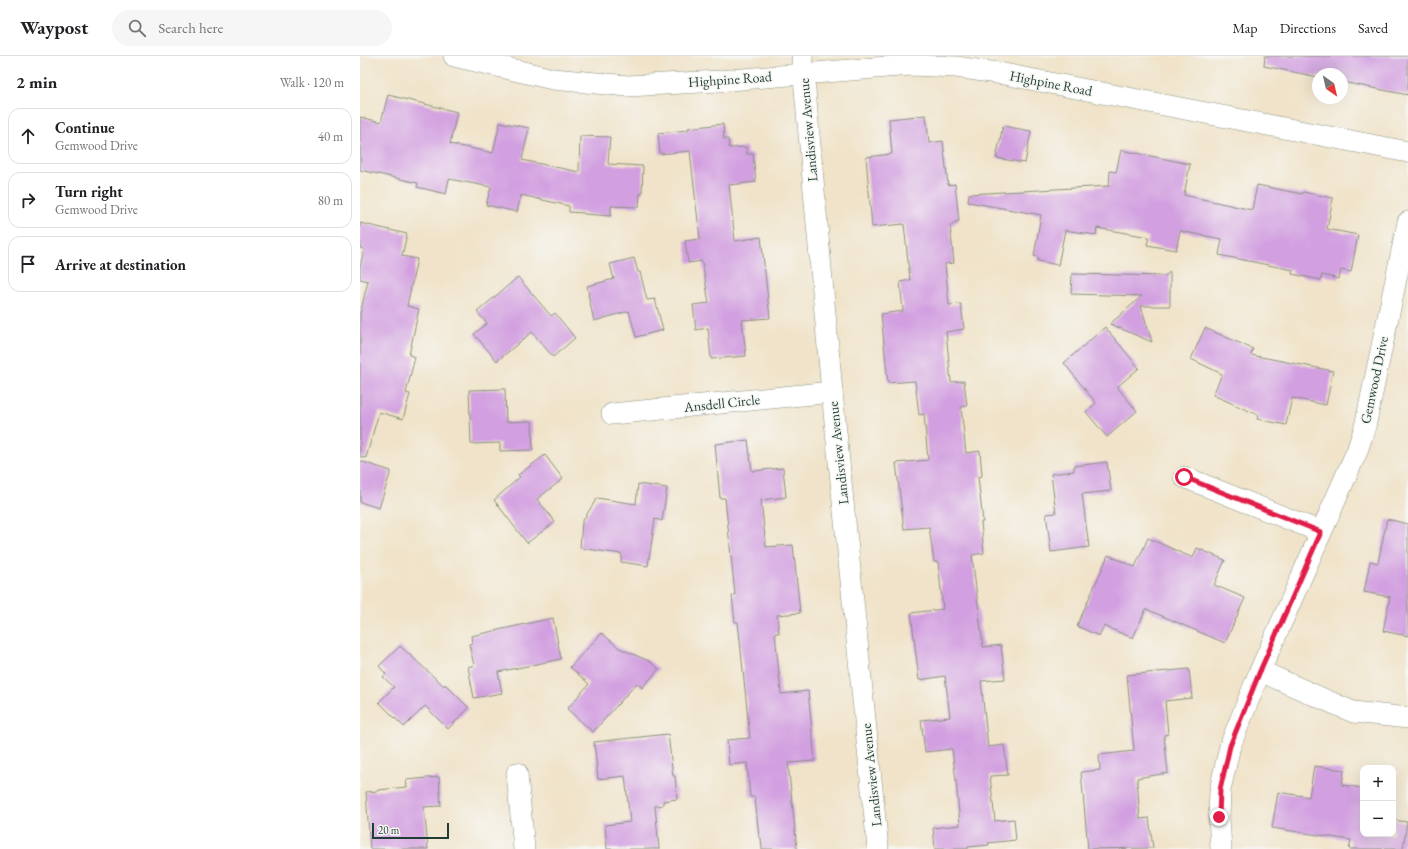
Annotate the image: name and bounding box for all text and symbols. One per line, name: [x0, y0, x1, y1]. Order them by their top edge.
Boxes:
search box: [112, 10, 392, 46]
text: Waypost: [20, 15, 88, 40]
icon: search: [126, 17, 148, 39]
text: Search here: [158, 18, 223, 37]
text: Map: [1232, 19, 1258, 37]
text: Directions: [1280, 19, 1336, 37]
text: Saved: [1358, 19, 1388, 37]
street label: Highpine Road: [1008, 66, 1095, 100]
street label: Highpine Road: [688, 67, 773, 91]
north arrow: [1312, 68, 1348, 104]
text: 2 min: [16, 71, 57, 93]
text: Walk · 120 m: [280, 74, 344, 91]
street label: Landisview Avenue: [794, 77, 821, 182]
text: Continue: [55, 118, 115, 137]
icon: ahead: [17, 125, 39, 147]
text: 40 m: [318, 128, 343, 145]
text: Gemwood Drive: [55, 137, 138, 154]
text: Turn right: [55, 182, 123, 201]
icon: right: [17, 189, 39, 211]
text: 80 m: [318, 192, 343, 209]
text: Gemwood Drive: [55, 201, 138, 218]
icon: arrive: [17, 253, 39, 275]
text: Arrive at destination: [55, 255, 186, 274]
street label: Gemwood Drive: [1356, 334, 1392, 425]
street label: Ansdell Circle: [682, 390, 761, 416]
street label: Landisview Avenue: [824, 400, 852, 506]
route start: [1175, 468, 1193, 486]
street label: Landisview Avenue: [857, 722, 885, 828]
map controls: [1360, 765, 1396, 837]
button: +: [1360, 765, 1396, 801]
button: −: [1360, 801, 1396, 837]
route end: [1210, 808, 1228, 826]
scale bar: [372, 821, 449, 840]
text: 20 m: [378, 823, 399, 837]

